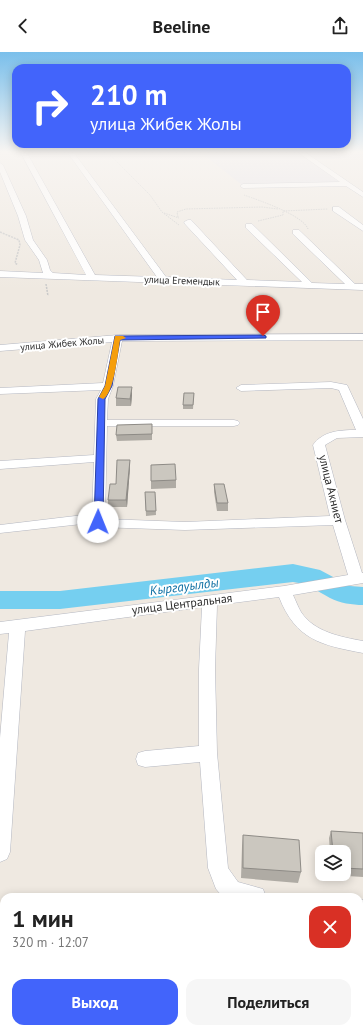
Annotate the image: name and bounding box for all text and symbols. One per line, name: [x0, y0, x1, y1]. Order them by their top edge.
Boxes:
icon: back: [12, 15, 34, 37]
text: Beeline: [153, 15, 210, 38]
icon: share: [329, 15, 351, 37]
text: 210 m: [90, 76, 167, 113]
icon: right: [24, 80, 76, 132]
text: улица Жибек Жолы: [90, 112, 242, 135]
street label: улица Егемендык: [144, 273, 220, 288]
pin: [246, 295, 280, 336]
icon: arrive: [252, 301, 274, 323]
street label: улица Жибек Жолы: [20, 333, 105, 354]
street label: улица Акниет: [316, 453, 347, 525]
position arrow: [77, 501, 119, 543]
water label: Кыргауылды: [149, 574, 220, 599]
street label: улица Центральная: [131, 590, 233, 617]
map controls: [315, 845, 351, 881]
button: layers: [315, 845, 351, 881]
text: 1 мин: [12, 903, 74, 934]
button: close: [309, 906, 351, 948]
text: 320 m · 12:07: [12, 934, 89, 951]
button: Выход: [12, 979, 178, 1025]
button: Поделиться: [186, 979, 351, 1025]

